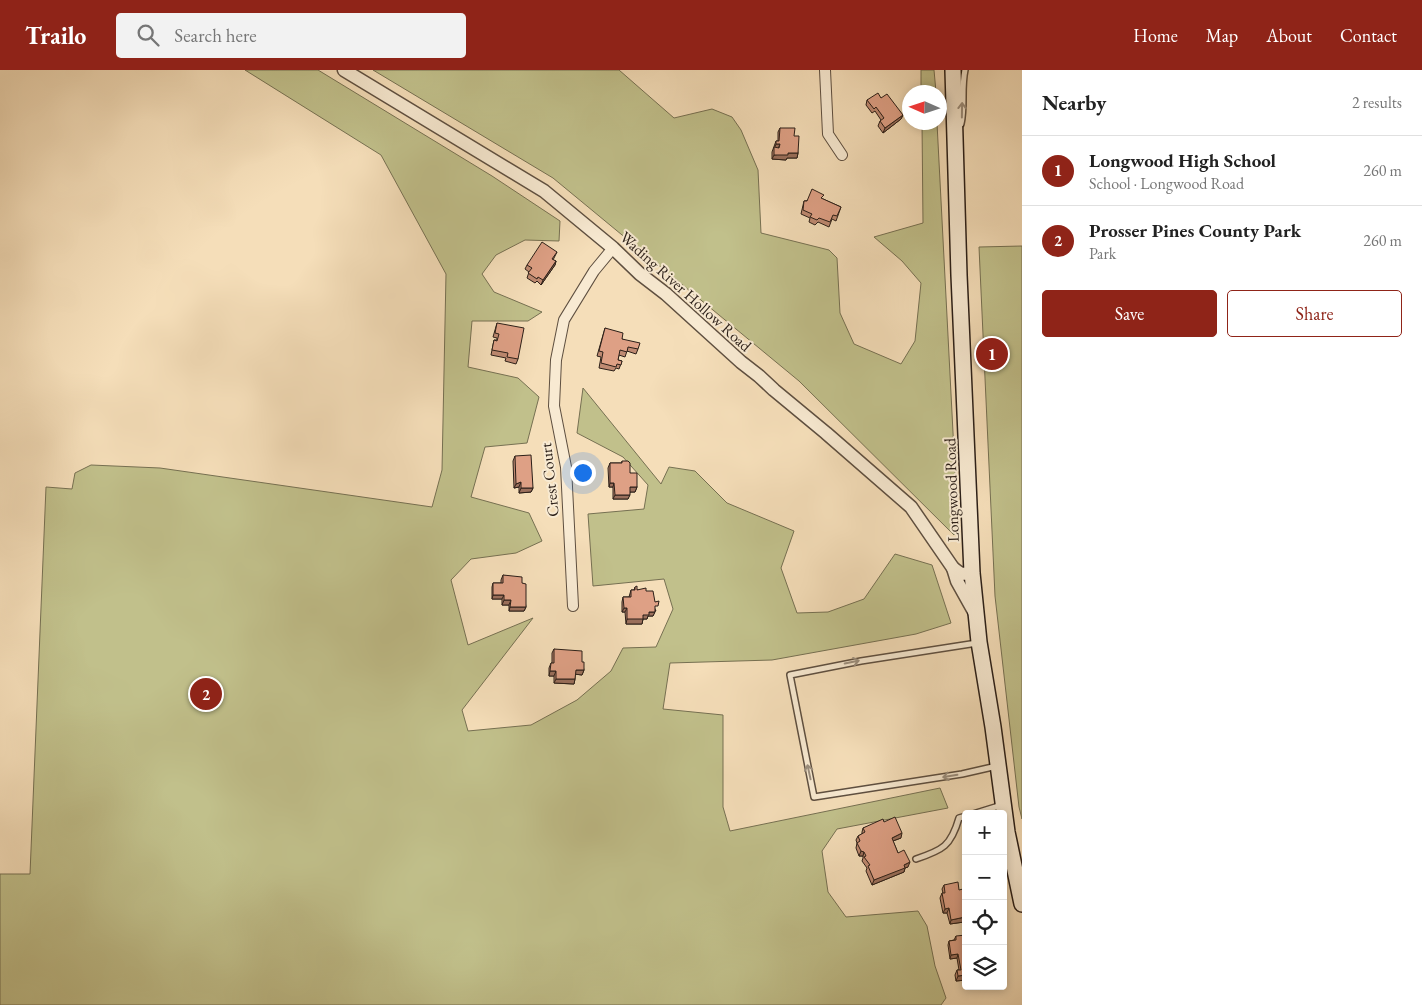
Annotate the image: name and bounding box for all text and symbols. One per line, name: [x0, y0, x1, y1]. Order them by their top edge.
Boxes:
search box: [116, 13, 466, 58]
text: Trailo: [25, 20, 86, 51]
icon: search: [134, 21, 162, 49]
text: Search here: [174, 23, 257, 48]
text: Home: [1133, 24, 1178, 47]
text: Map: [1206, 24, 1238, 47]
text: About: [1266, 24, 1312, 47]
text: Contact: [1340, 24, 1397, 47]
north arrow: [902, 85, 947, 130]
text: Nearby: [1042, 89, 1106, 116]
text: 2 results: [1352, 92, 1402, 113]
one-way arrow: [958, 102, 967, 118]
text: Longwood High School: [1089, 148, 1276, 173]
text: 1: [1054, 160, 1062, 181]
text: 260 m: [1363, 160, 1402, 181]
text: School · Longwood Road: [1089, 173, 1244, 194]
text: Prosser Pines County Park: [1089, 218, 1301, 243]
street label: Wading River Hollow Road: [615, 227, 757, 357]
text: 2: [1054, 230, 1062, 251]
text: 260 m: [1363, 230, 1402, 251]
text: Park: [1089, 243, 1116, 264]
button: Save: [1042, 290, 1217, 337]
button: Share: [1227, 290, 1402, 337]
pin: 1: [976, 335, 1008, 373]
street label: Longwood Road: [939, 437, 964, 542]
street label: Crest Court: [535, 442, 564, 518]
your location: [570, 460, 596, 486]
one-way arrow: [844, 657, 860, 667]
pin: 2: [190, 675, 222, 713]
one-way arrow: [804, 764, 813, 780]
one-way arrow: [942, 771, 958, 781]
map controls: [962, 810, 1007, 990]
button: +: [962, 810, 1007, 855]
button: −: [962, 855, 1007, 900]
button: locate: [962, 900, 1007, 945]
button: layers: [962, 945, 1007, 990]

